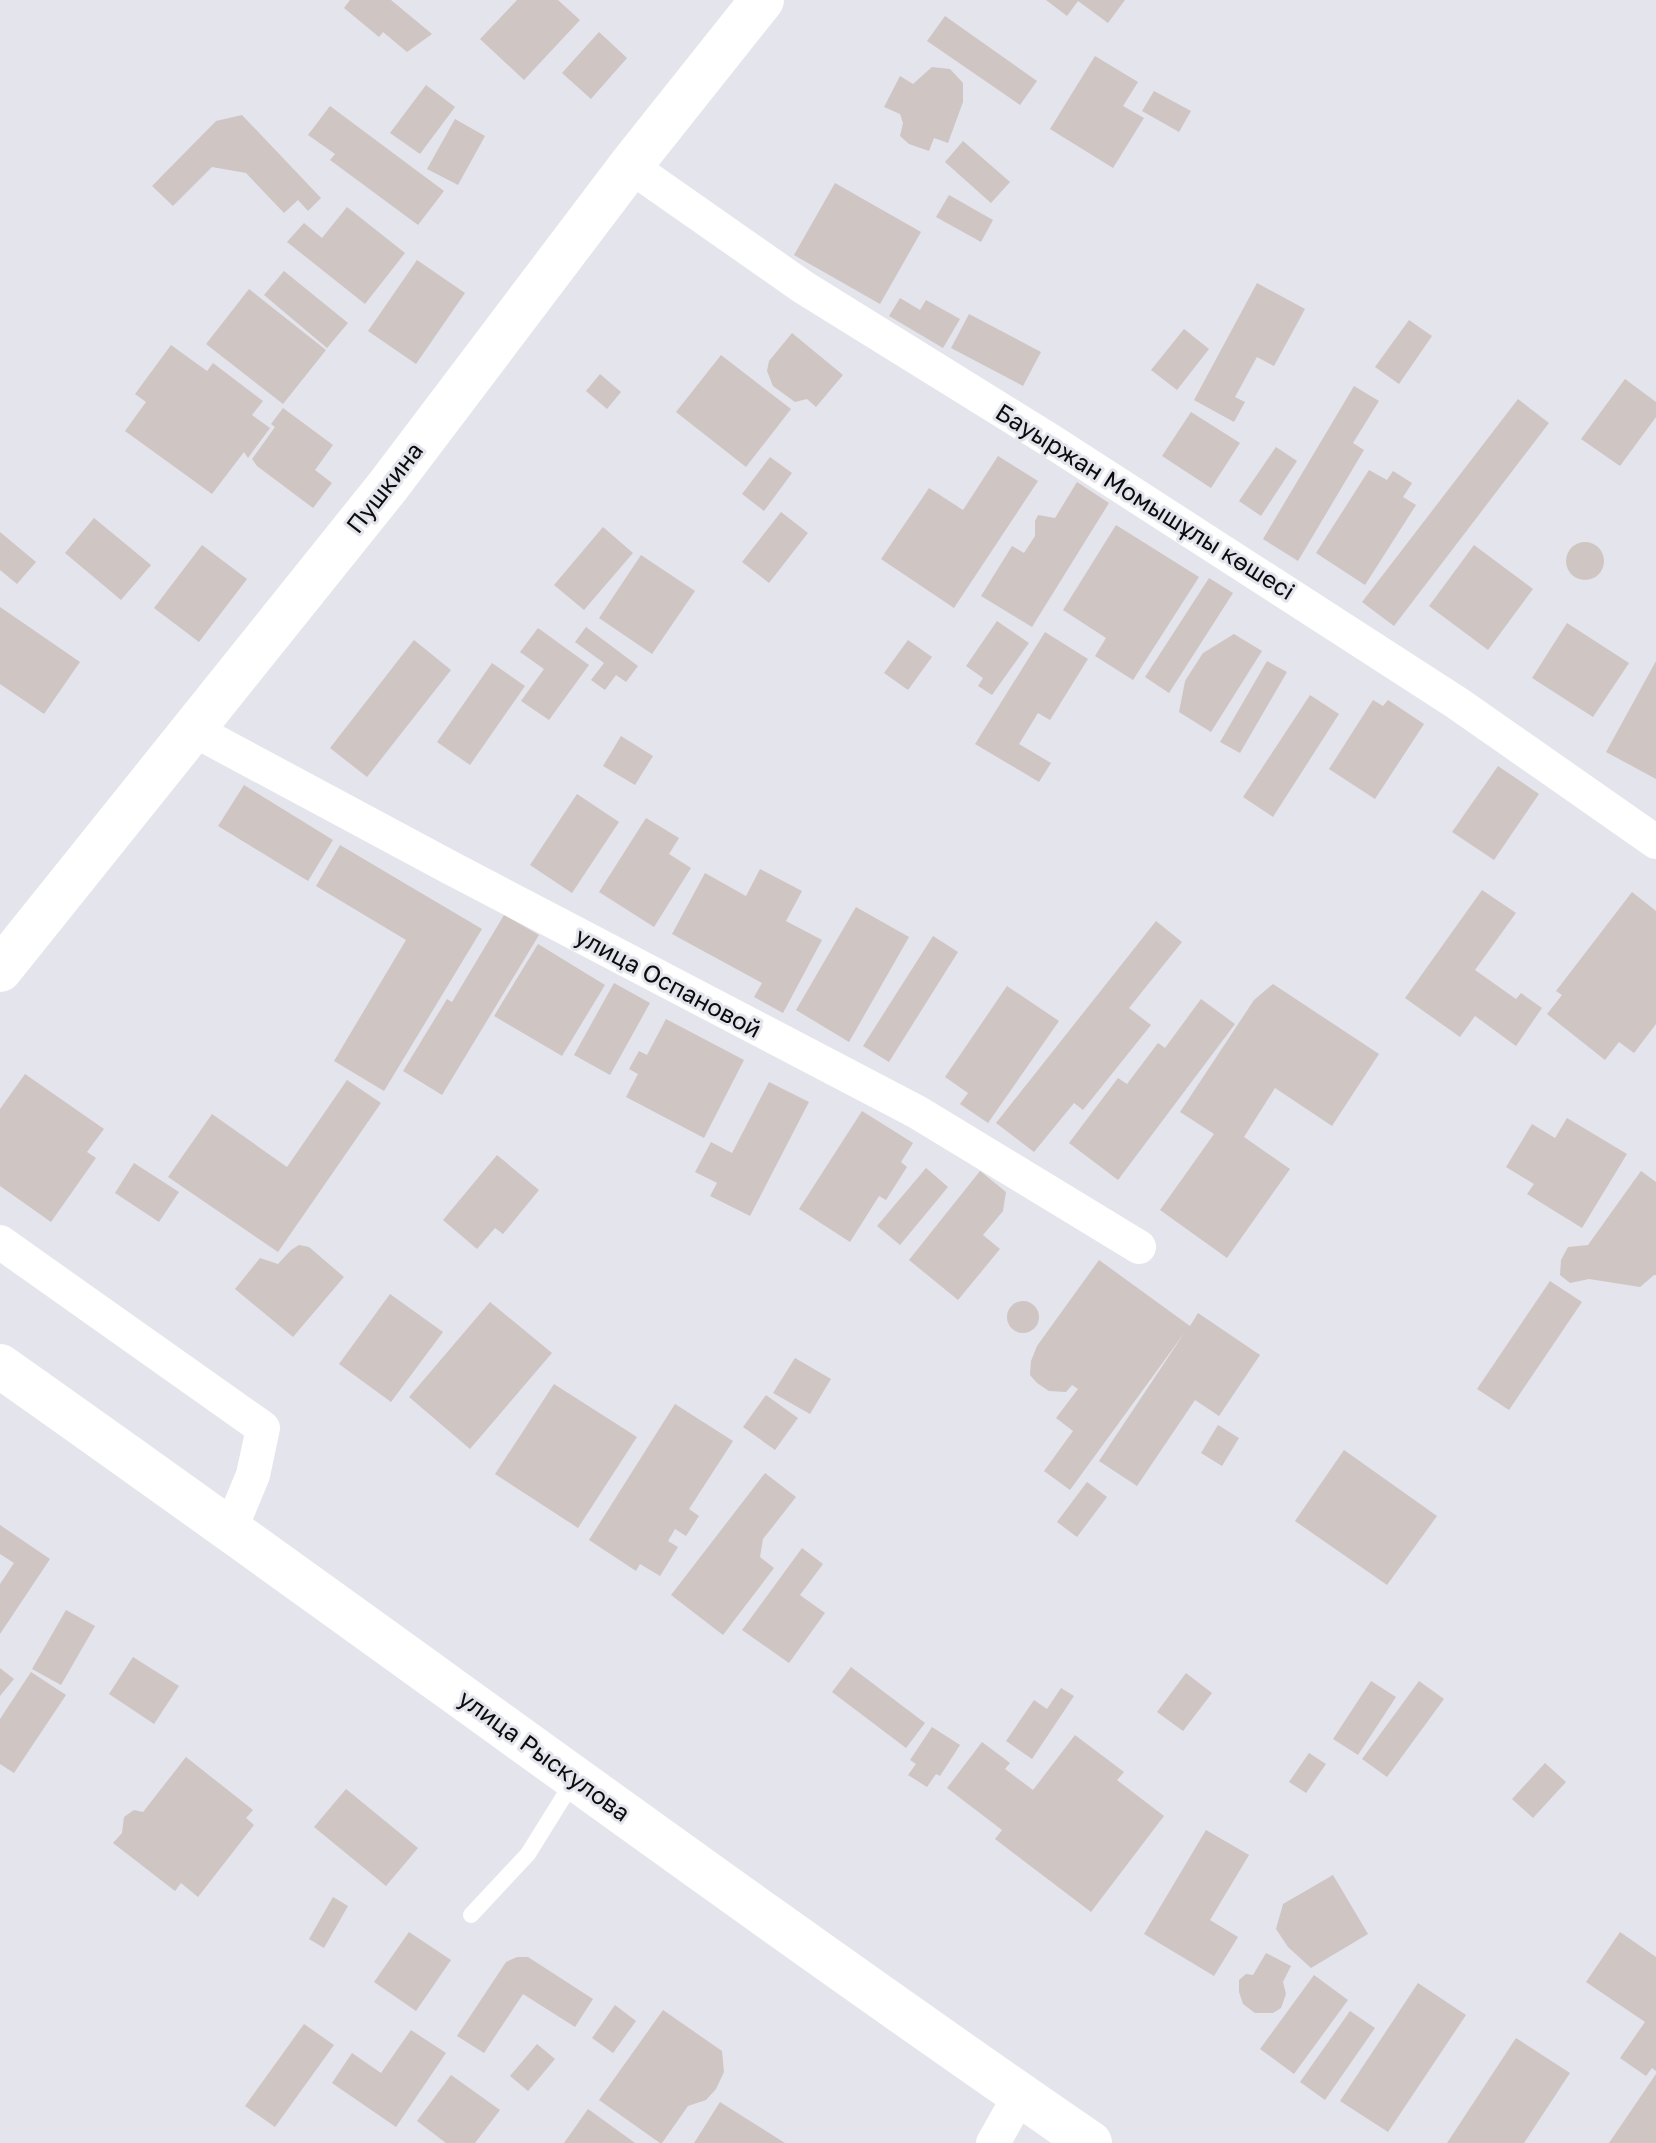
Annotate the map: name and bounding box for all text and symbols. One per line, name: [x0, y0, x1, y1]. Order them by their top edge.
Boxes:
street label: Бауыржан Момышұлы көшесі: [990, 396, 1301, 606]
street label: Пушкина: [339, 436, 428, 538]
street label: улица Оспановой: [571, 920, 767, 1043]
street label: улица Рыскулова: [453, 1683, 636, 1827]

